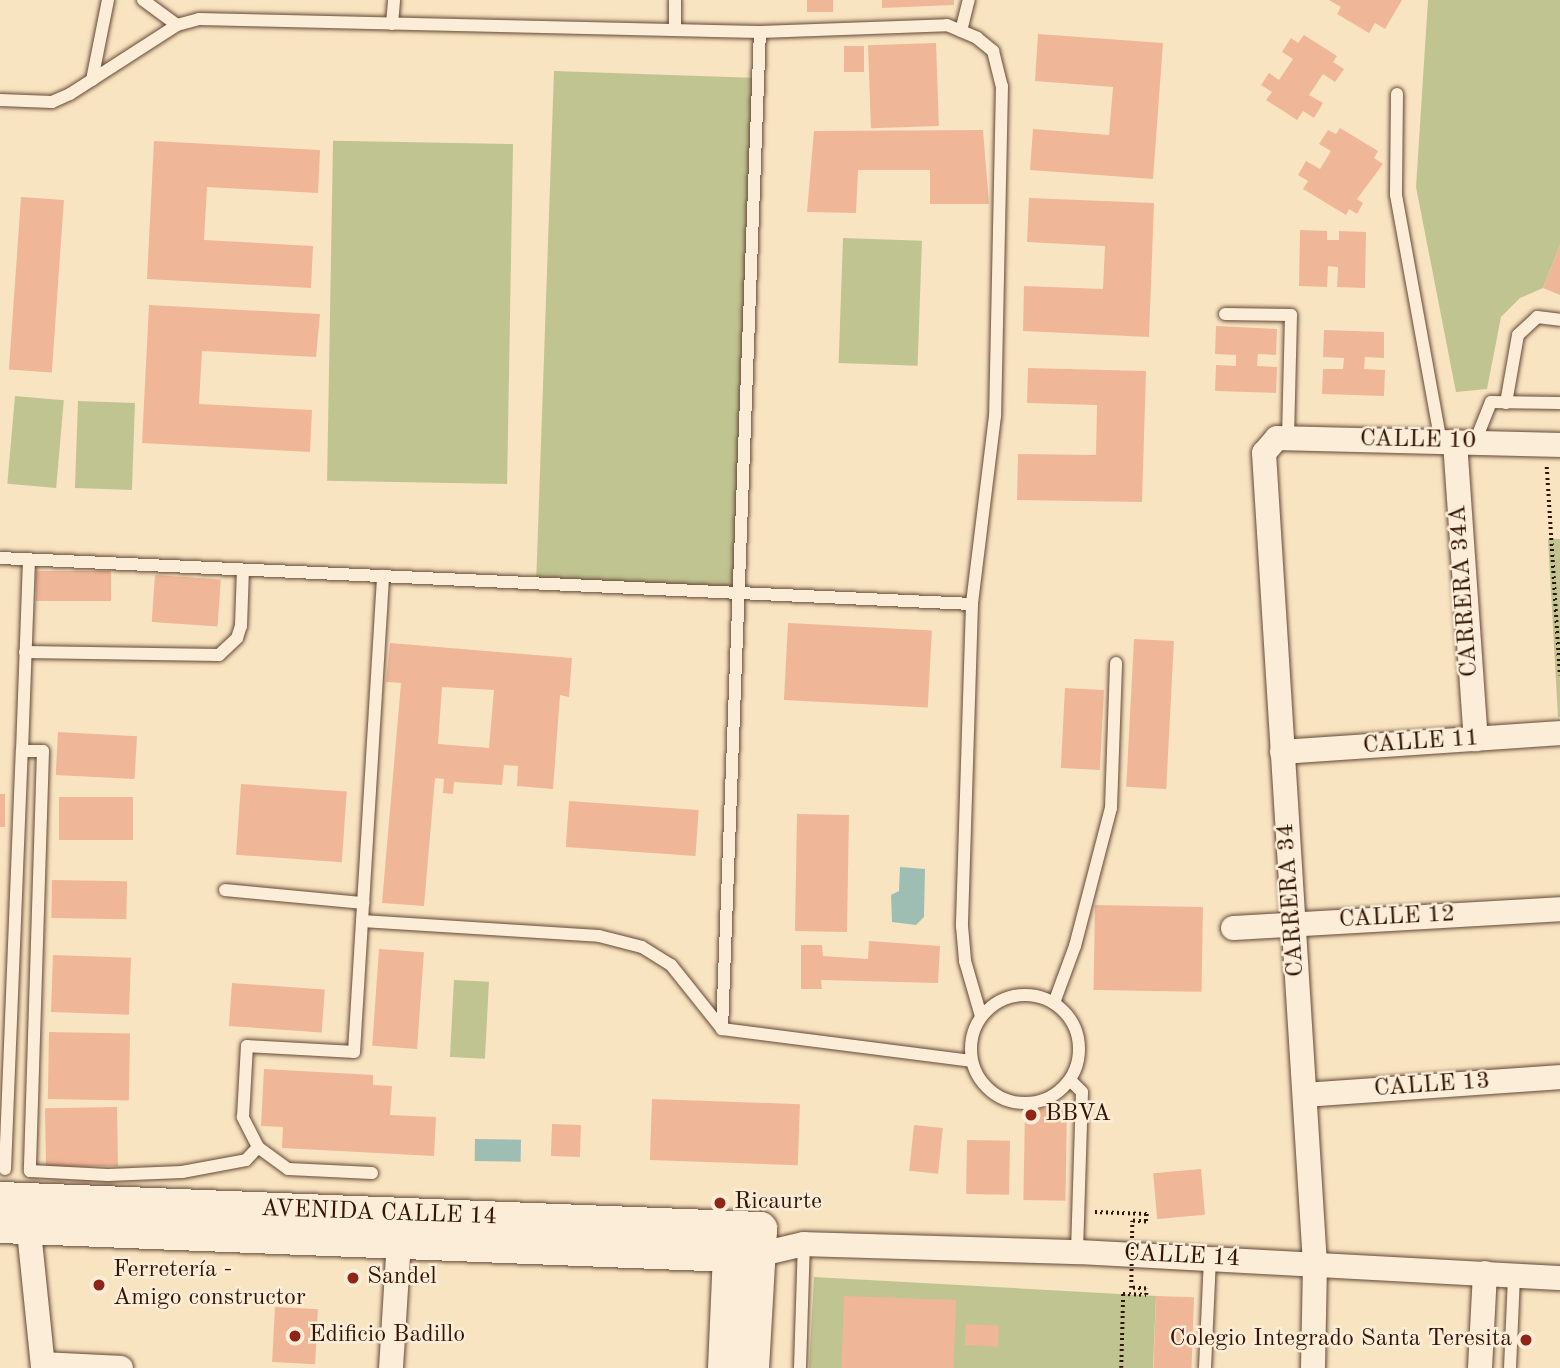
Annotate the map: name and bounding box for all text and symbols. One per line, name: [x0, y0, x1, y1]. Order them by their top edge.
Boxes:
street label: CALLE 10: [1360, 426, 1476, 456]
street label: CARRERA 34A: [1445, 504, 1485, 678]
street label: CALLE 11: [1362, 725, 1480, 761]
street label: CARRERA 34: [1272, 822, 1312, 978]
street label: CALLE 12: [1338, 901, 1456, 935]
street label: CALLE 13: [1373, 1068, 1491, 1104]
place label: BBVA: [1045, 1101, 1111, 1129]
marker: BBVA: [1023, 1107, 1039, 1123]
place label: Ricaurte: [734, 1189, 822, 1217]
street label: AVENIDA CALLE 14: [261, 1195, 497, 1233]
marker: Ricaurte: [712, 1195, 728, 1211]
street label: CALLE 14: [1123, 1240, 1241, 1274]
place label: Ferretería - Amigo constructor: [113, 1257, 306, 1313]
place label: Sandel: [367, 1264, 437, 1292]
marker: Sandel: [345, 1270, 361, 1286]
marker: Ferretería - Amigo constructor: [91, 1277, 107, 1293]
place label: Edificio Badillo: [309, 1322, 465, 1350]
place label: Colegio Integrado Santa Teresita: [1170, 1326, 1512, 1354]
marker: Edificio Badillo: [287, 1328, 303, 1344]
marker: Colegio Integrado Santa Teresita: [1518, 1332, 1534, 1348]

